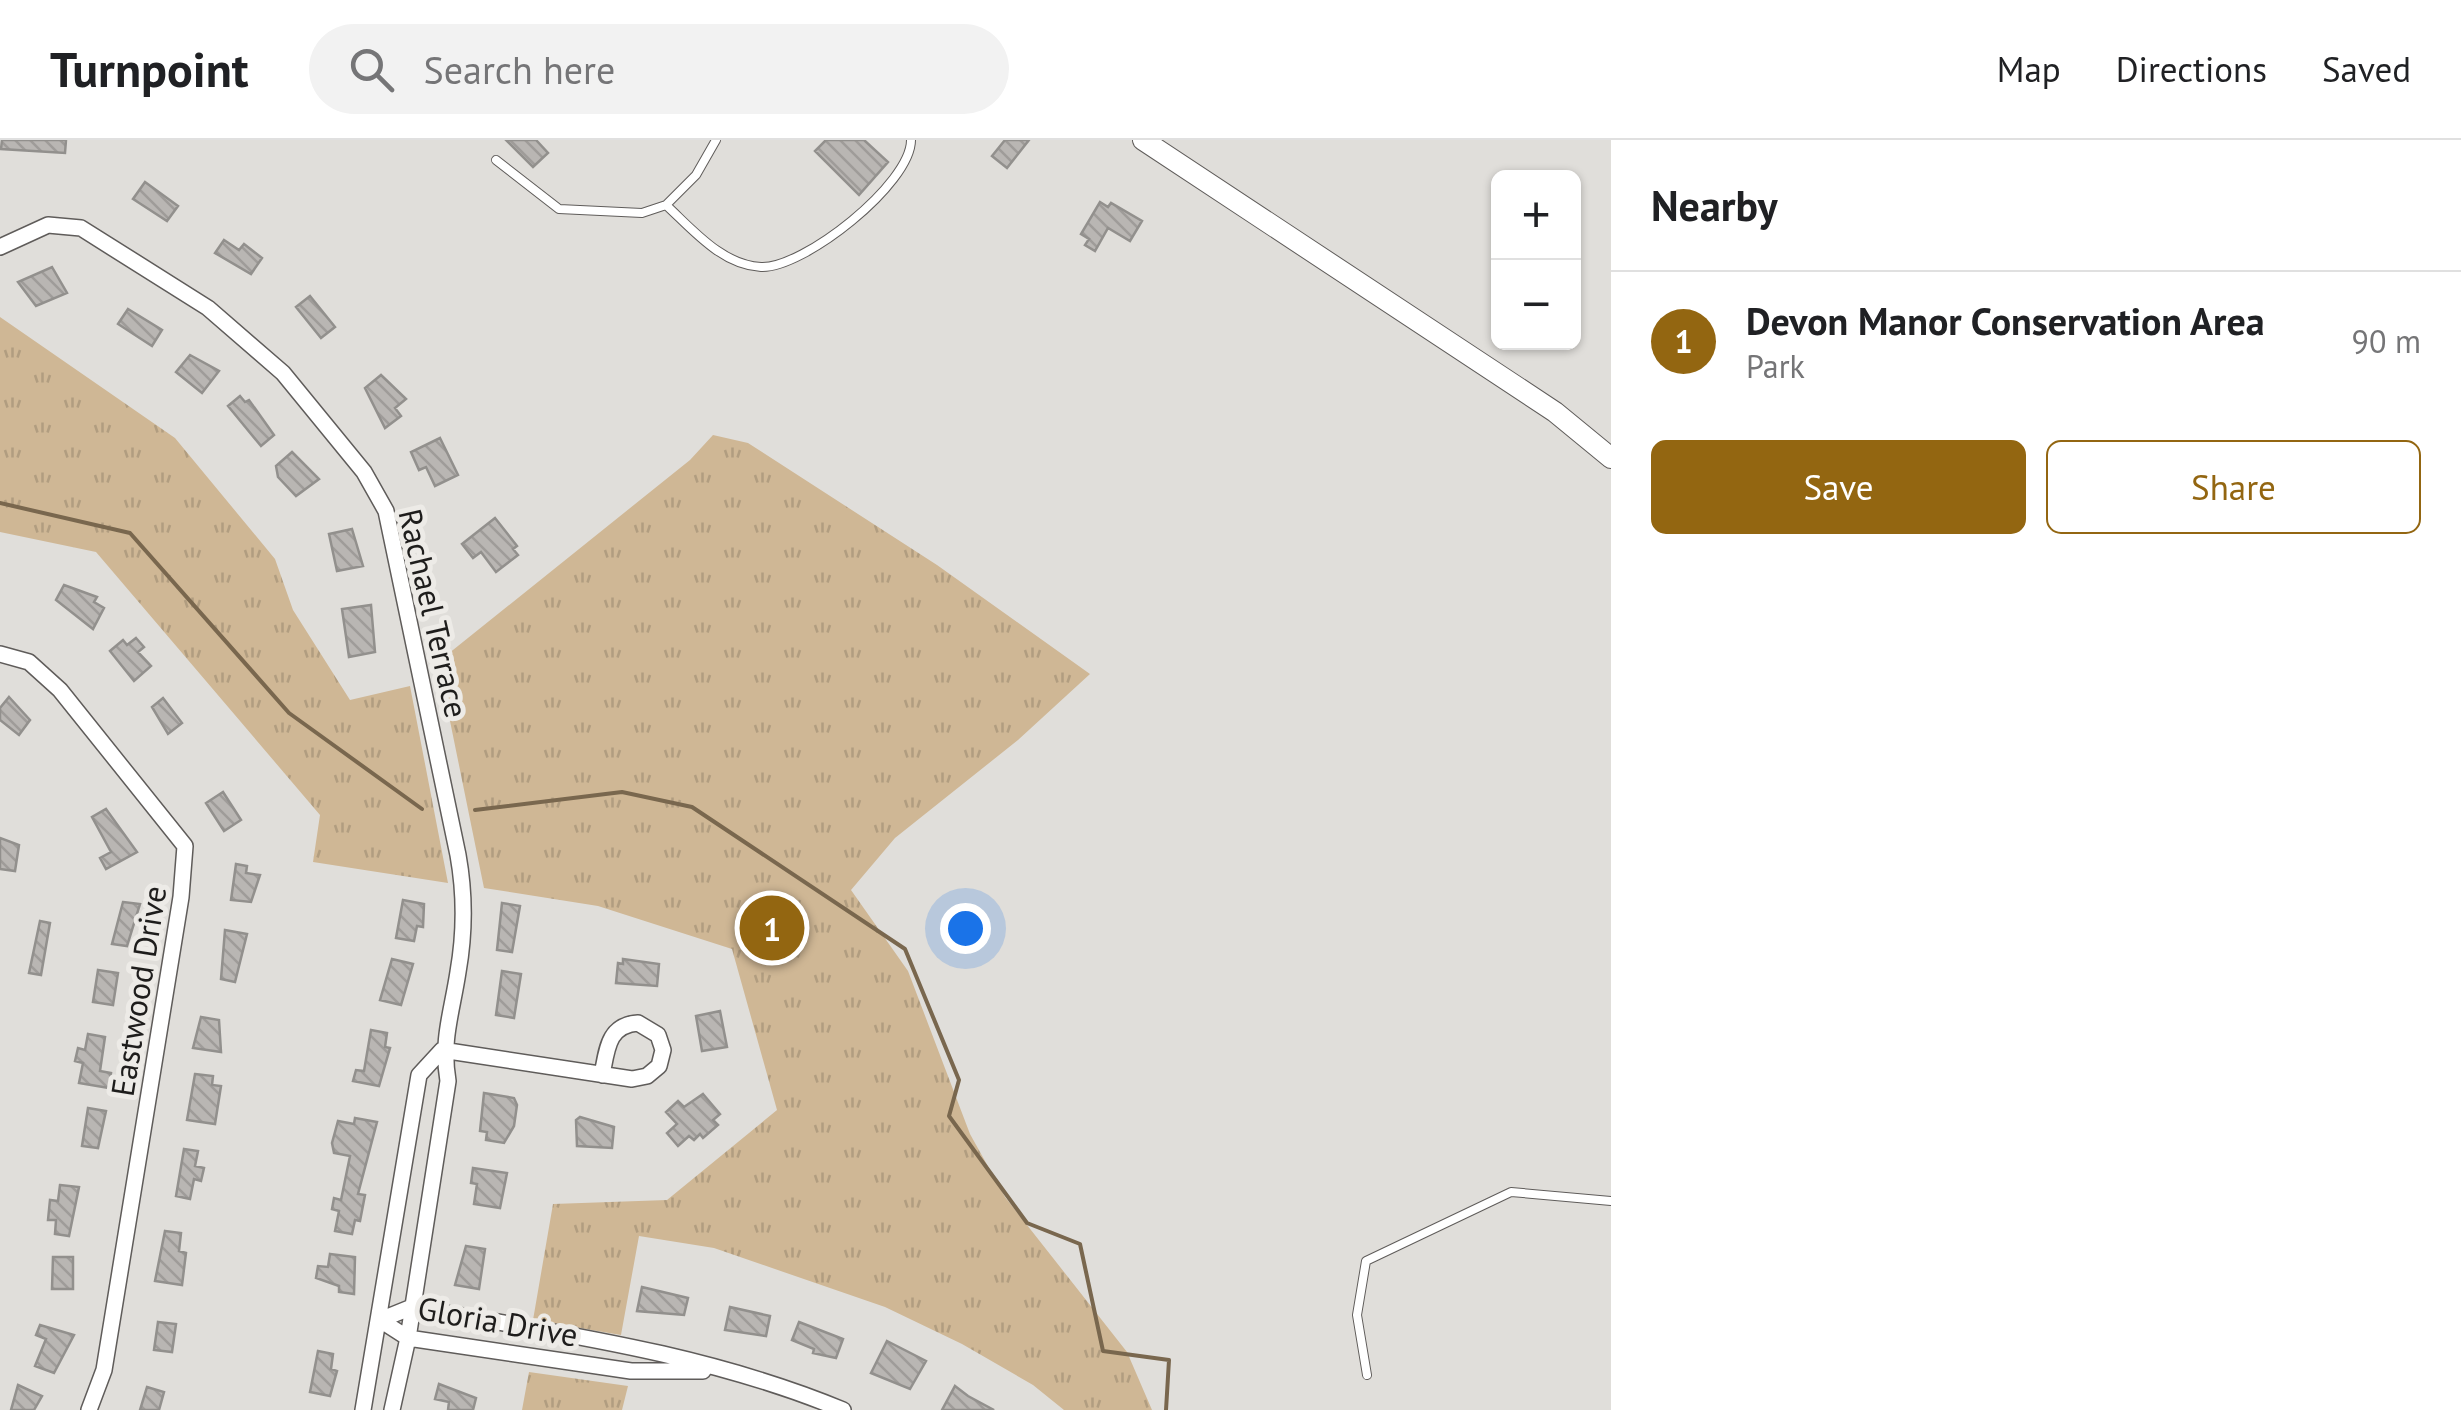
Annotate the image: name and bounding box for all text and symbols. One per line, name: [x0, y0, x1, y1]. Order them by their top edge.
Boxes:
search box: [309, 24, 1009, 114]
text: Turnpoint: [50, 38, 249, 100]
icon: search: [344, 42, 399, 97]
text: Search here: [424, 45, 615, 94]
text: Map: [1997, 46, 2061, 92]
text: Directions: [2116, 46, 2267, 92]
text: Saved: [2322, 46, 2411, 92]
map controls: [1491, 170, 1581, 350]
button: +: [1491, 170, 1581, 260]
text: Nearby: [1651, 178, 1778, 233]
button: −: [1491, 260, 1581, 350]
text: Devon Manor Conservation Area: [1746, 296, 2265, 345]
text: 1: [1674, 320, 1693, 362]
text: 90 m: [2352, 320, 2421, 362]
text: Park: [1746, 345, 1805, 387]
button: Save: [1651, 440, 2026, 534]
button: Share: [2046, 440, 2421, 534]
street label: Rachael Terrace: [390, 504, 478, 722]
street label: Eastwood Drive: [101, 883, 175, 1099]
pin: 1: [740, 890, 804, 966]
your location: [940, 903, 991, 954]
street label: Gloria Drive: [415, 1286, 581, 1356]

